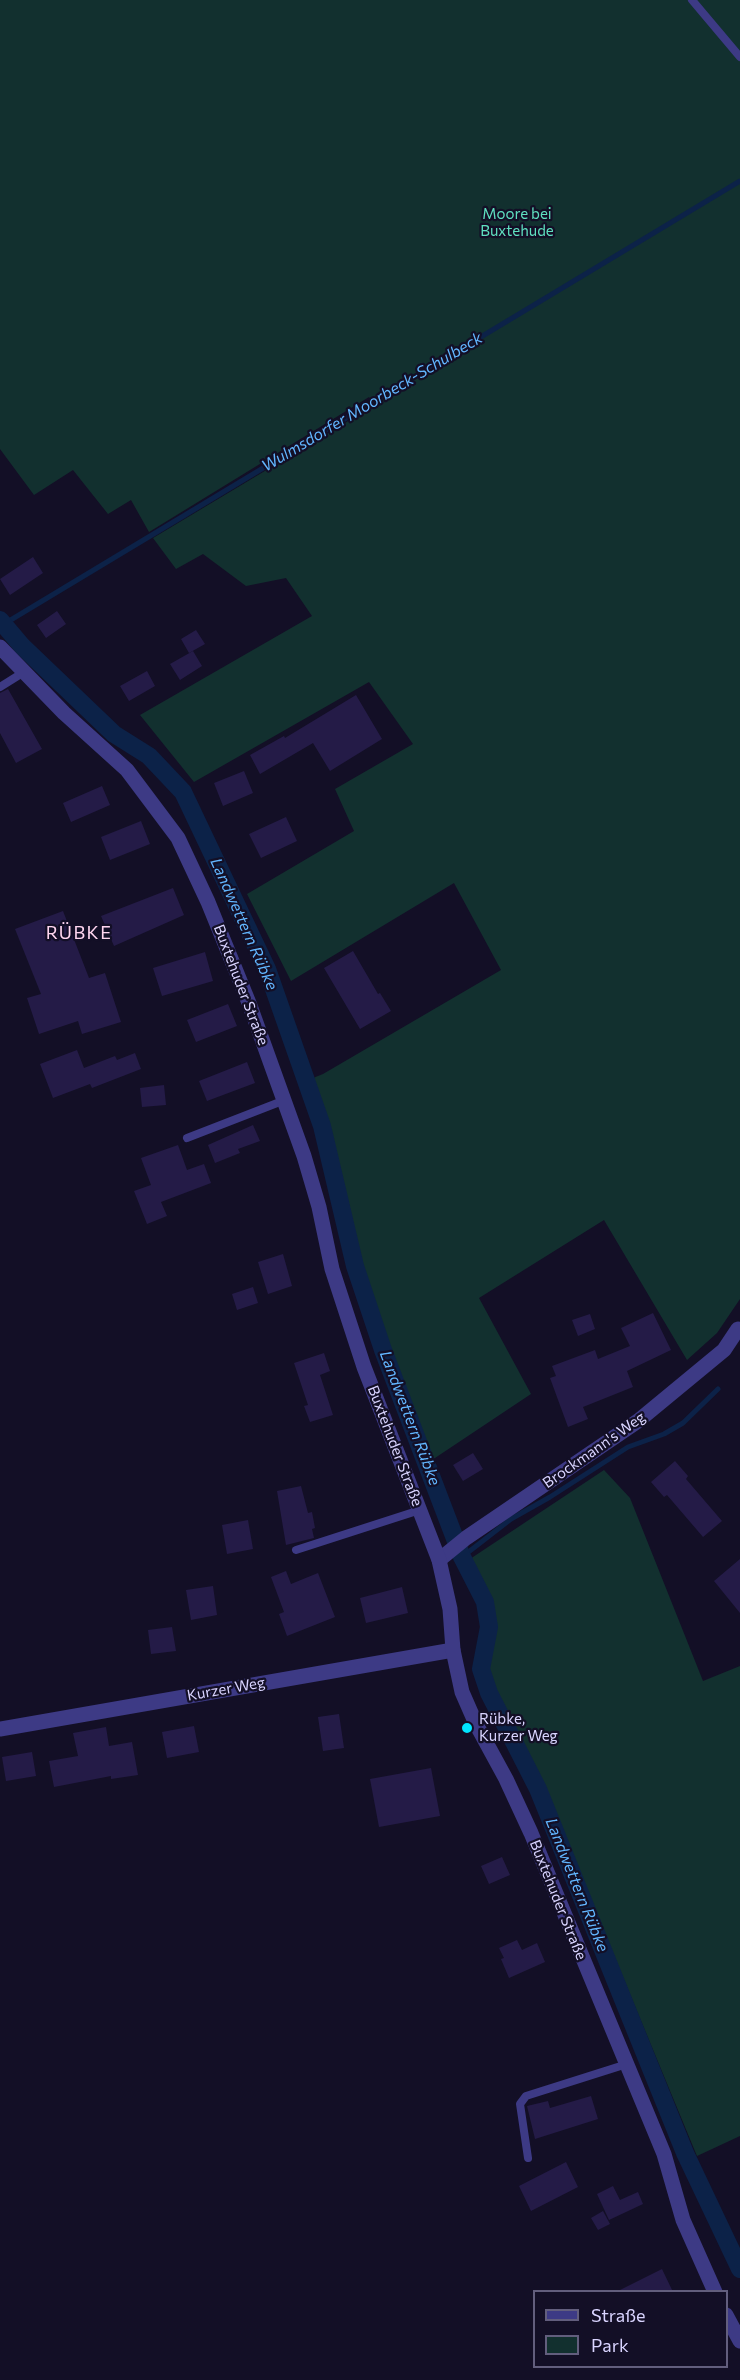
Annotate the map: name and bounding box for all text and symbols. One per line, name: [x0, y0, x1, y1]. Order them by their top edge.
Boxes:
park label: Moore bei Buxtehude: [480, 205, 554, 240]
water label: Wulmsdorfer Moorbeck-Schulbeck: [258, 328, 486, 476]
water label: Landwettern Rübke: [206, 855, 282, 993]
district label: RÜBKE: [46, 922, 112, 944]
street label: Buxtehuder Straße: [210, 922, 272, 1048]
water label: Landwettern Rübke: [375, 1348, 445, 1488]
street label: Buxtehuder Straße: [364, 1383, 426, 1509]
street label: Brockmann's Weg: [539, 1408, 649, 1492]
street label: Kurzer Weg: [186, 1673, 266, 1705]
place label: Rübke, Kurzer Weg: [479, 1710, 558, 1745]
marker: Rübke, Kurzer Weg: [460, 1721, 474, 1735]
water label: Landwettern Rübke: [541, 1815, 613, 1955]
street label: Buxtehuder Straße: [526, 1837, 590, 1963]
legend: [533, 2290, 728, 2368]
text: Straße: [591, 2304, 646, 2326]
text: Park: [591, 2334, 629, 2356]

